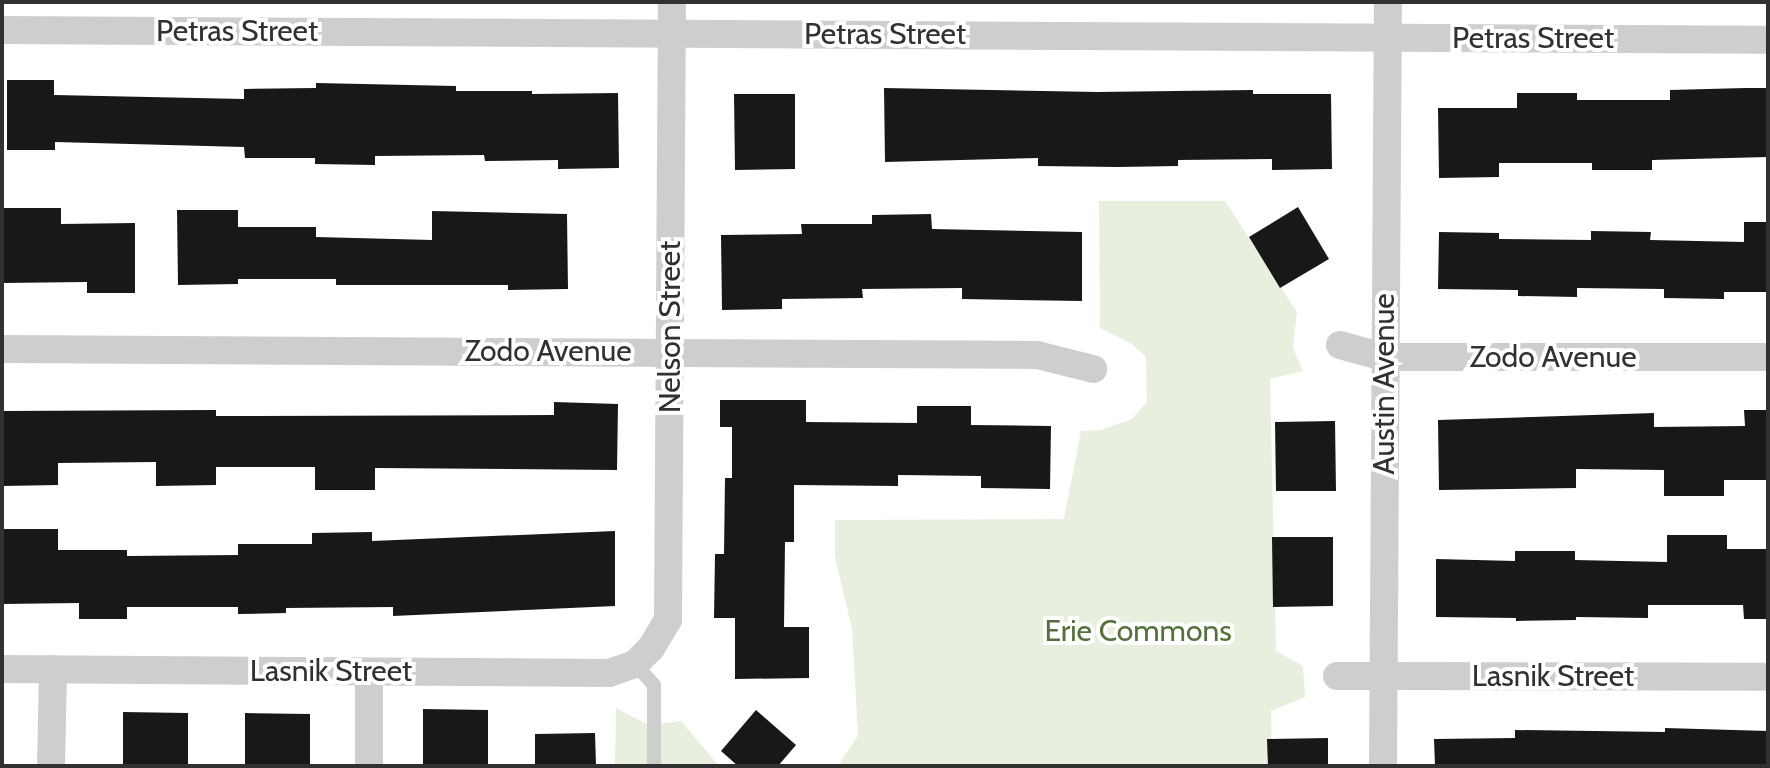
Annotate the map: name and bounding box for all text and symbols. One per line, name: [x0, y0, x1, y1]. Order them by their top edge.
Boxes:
street label: Petras Street: [156, 13, 318, 49]
street label: Petras Street: [804, 16, 966, 52]
street label: Petras Street: [1452, 20, 1614, 56]
street label: Nelson Street: [652, 241, 688, 413]
street label: Austin Avenue: [1366, 293, 1402, 475]
street label: Zodo Avenue: [464, 333, 632, 369]
street label: Zodo Avenue: [1469, 339, 1637, 375]
park label: Erie Commons: [1044, 613, 1232, 649]
street label: Lasnik Street: [250, 653, 412, 689]
street label: Lasnik Street: [1472, 658, 1634, 694]

